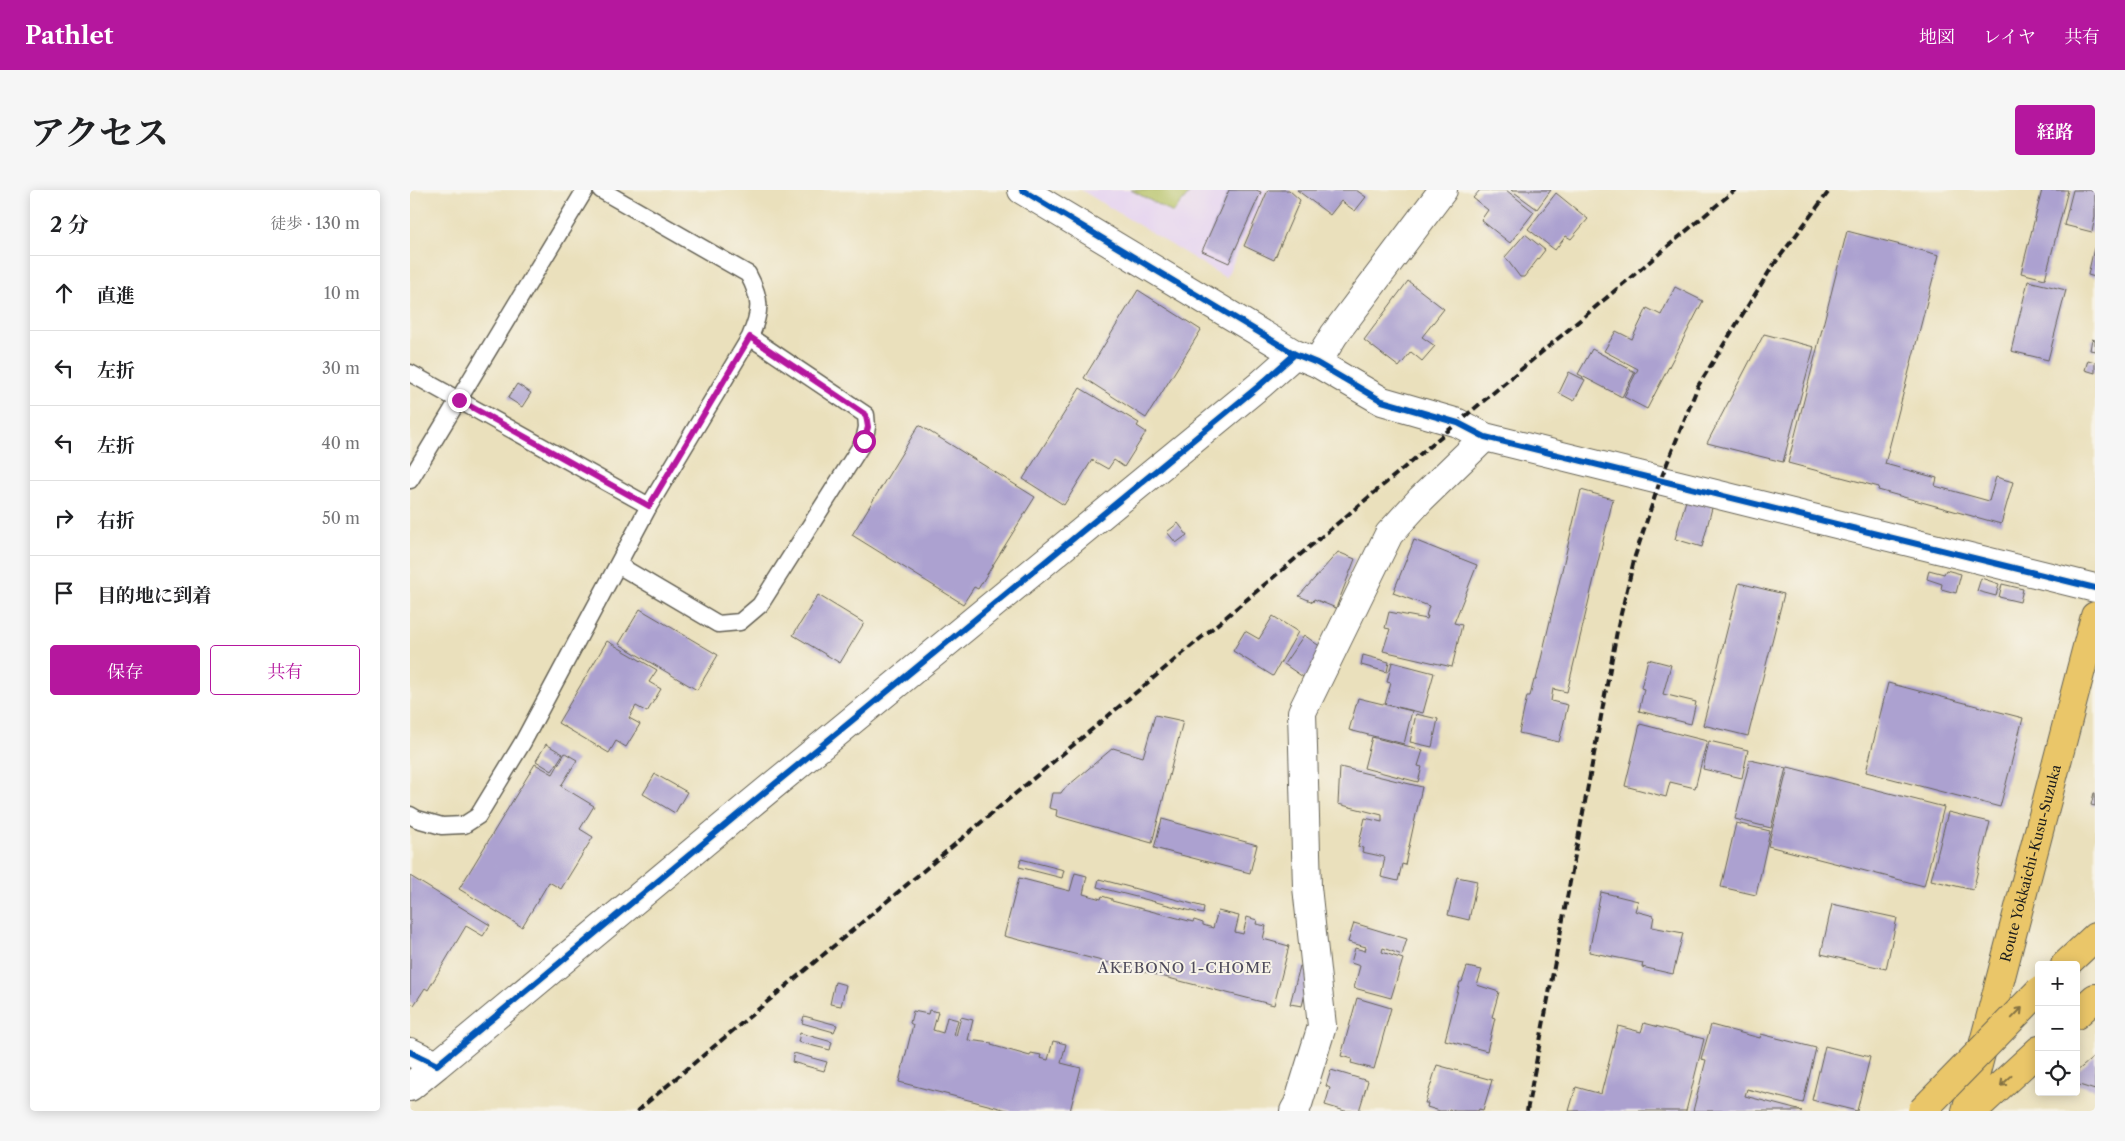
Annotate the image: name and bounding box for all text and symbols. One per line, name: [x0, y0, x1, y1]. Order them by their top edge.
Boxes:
text: Pathlet: [25, 21, 113, 50]
text: 地図: [1919, 26, 1955, 48]
text: レイヤ: [1983, 26, 2036, 48]
text: 共有: [2064, 26, 2100, 48]
button: 経路: [2015, 105, 2095, 155]
text: アクセス: [30, 111, 169, 154]
text: 2 分: [50, 212, 89, 237]
text: 徒歩 · 130 m: [270, 213, 360, 233]
icon: ahead: [50, 279, 78, 307]
text: 10 m: [324, 283, 360, 303]
text: 直進: [97, 284, 135, 307]
icon: left: [50, 354, 78, 382]
text: 30 m: [322, 358, 360, 378]
text: 左折: [97, 359, 135, 382]
route end: [448, 389, 471, 412]
icon: left: [50, 429, 78, 457]
route start: [853, 430, 876, 453]
text: 40 m: [321, 433, 360, 453]
text: 左折: [97, 434, 135, 457]
icon: right: [50, 504, 78, 532]
text: 50 m: [322, 508, 360, 528]
text: 右折: [97, 509, 135, 532]
icon: arrive: [50, 579, 78, 607]
text: 目的地に到着: [97, 584, 211, 607]
button: 保存: [50, 645, 200, 695]
button: 共有: [210, 645, 360, 695]
street label: Route Yokkaichi-Kusu-Suzuka: [1996, 762, 2065, 964]
district label: AKEBONO 1-CHOME: [1097, 958, 1272, 977]
map controls: [2035, 961, 2080, 1096]
button: +: [2035, 961, 2080, 1006]
button: −: [2035, 1006, 2080, 1051]
one-way arrow: [2011, 1007, 2023, 1020]
button: locate: [2035, 1051, 2080, 1096]
one-way arrow: [2000, 1075, 2013, 1087]

